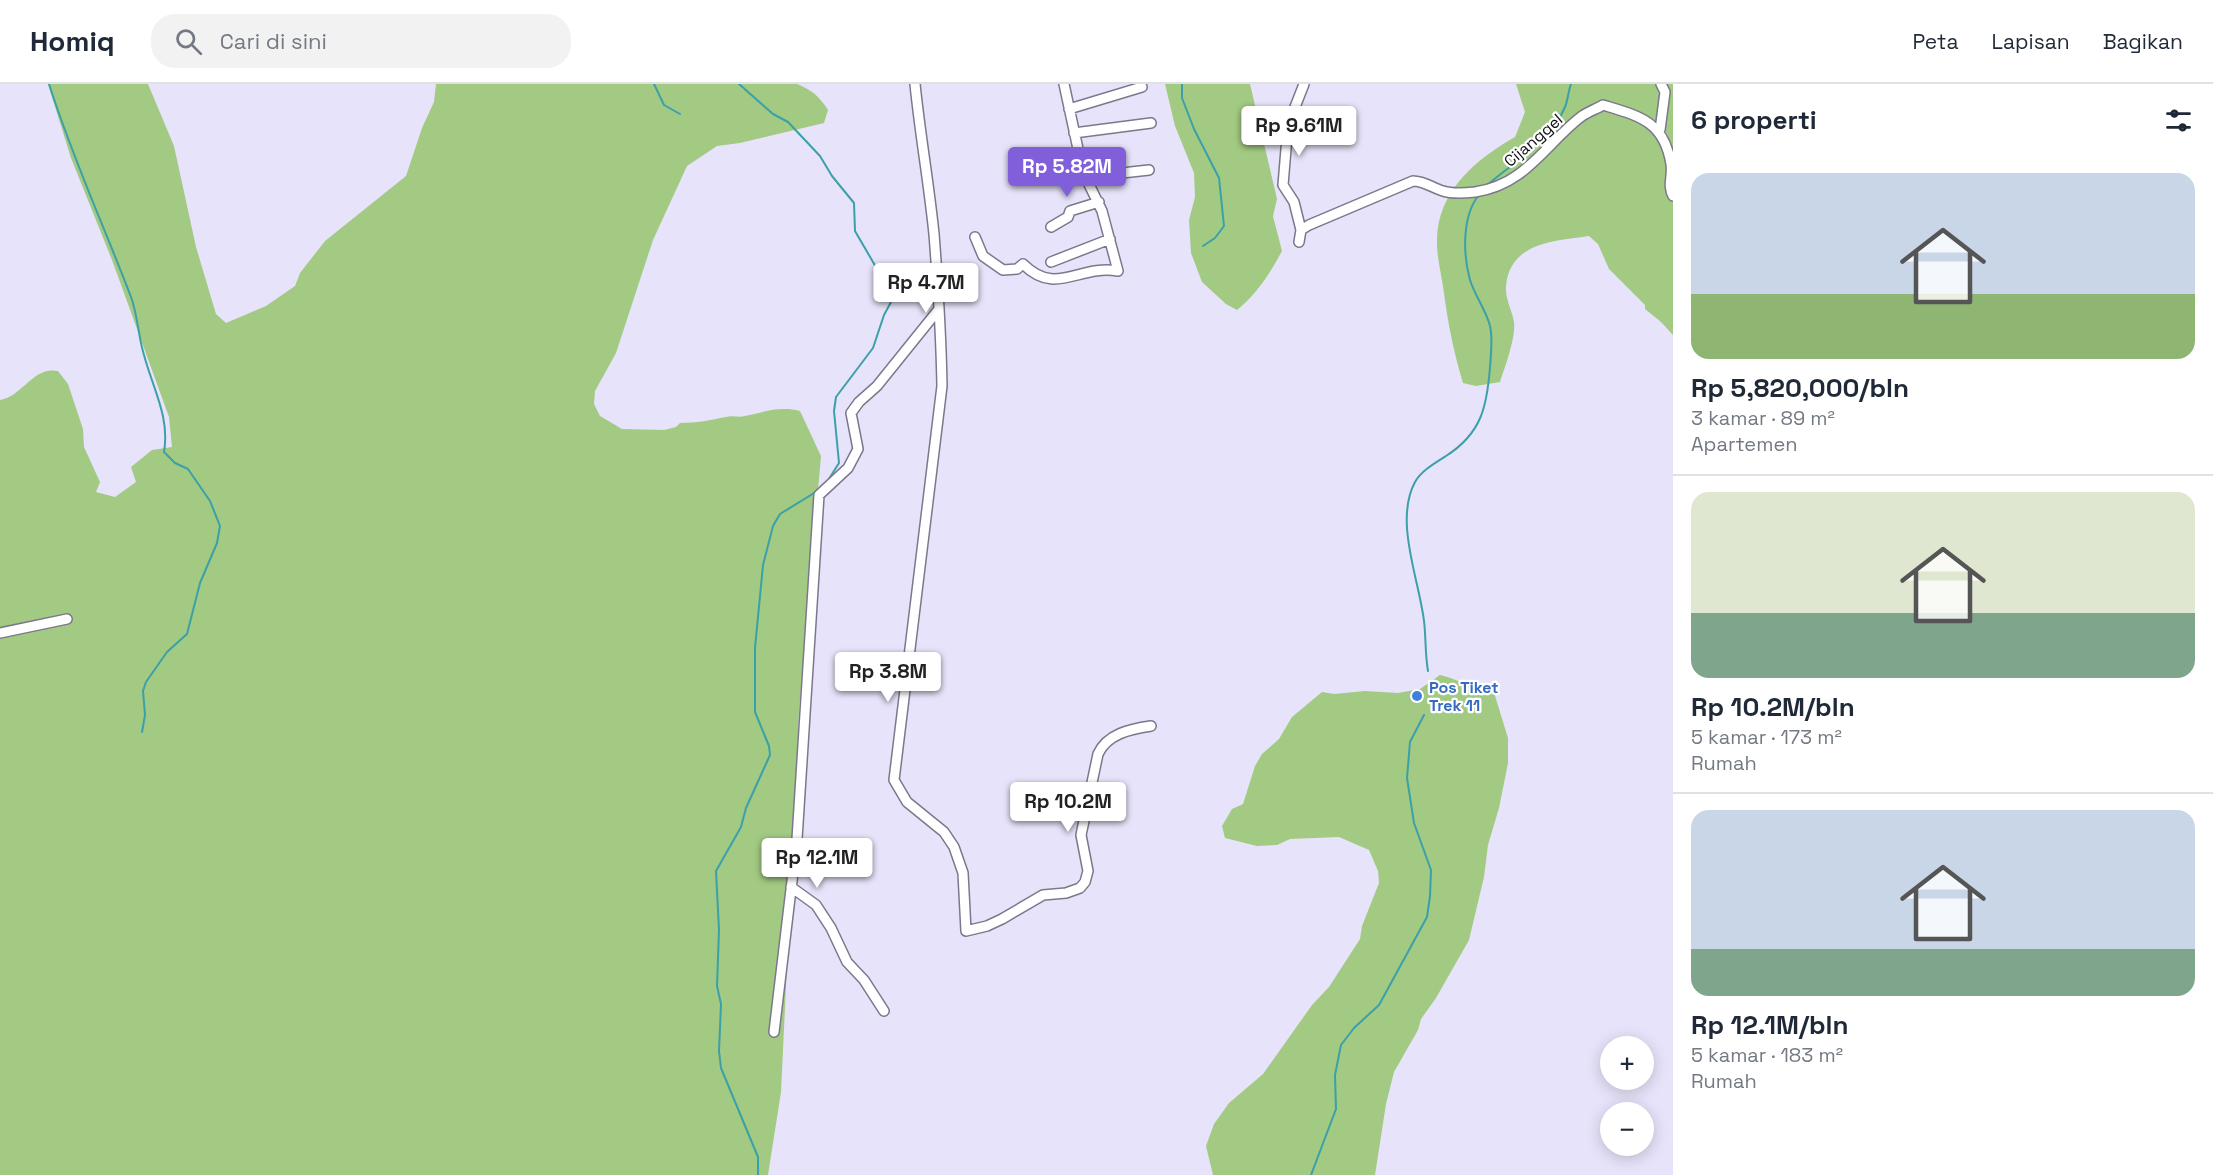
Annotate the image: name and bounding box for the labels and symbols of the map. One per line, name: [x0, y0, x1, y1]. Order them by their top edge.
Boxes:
pin: Rp 9.61M: [1237, 106, 1361, 157]
street label: Cijanggel: [1500, 109, 1567, 172]
pin: Rp 5.82M: [1005, 147, 1129, 198]
pin: Rp 4.7M: [871, 263, 981, 314]
pin: Rp 3.8M: [833, 652, 943, 703]
place label: Pos Tiket Trek 11: [1429, 677, 1499, 716]
marker: Pos Tiket Trek 11: [1410, 689, 1424, 703]
pin: Rp 10.2M: [1006, 782, 1130, 833]
pin: Rp 12.1M: [755, 838, 879, 889]

